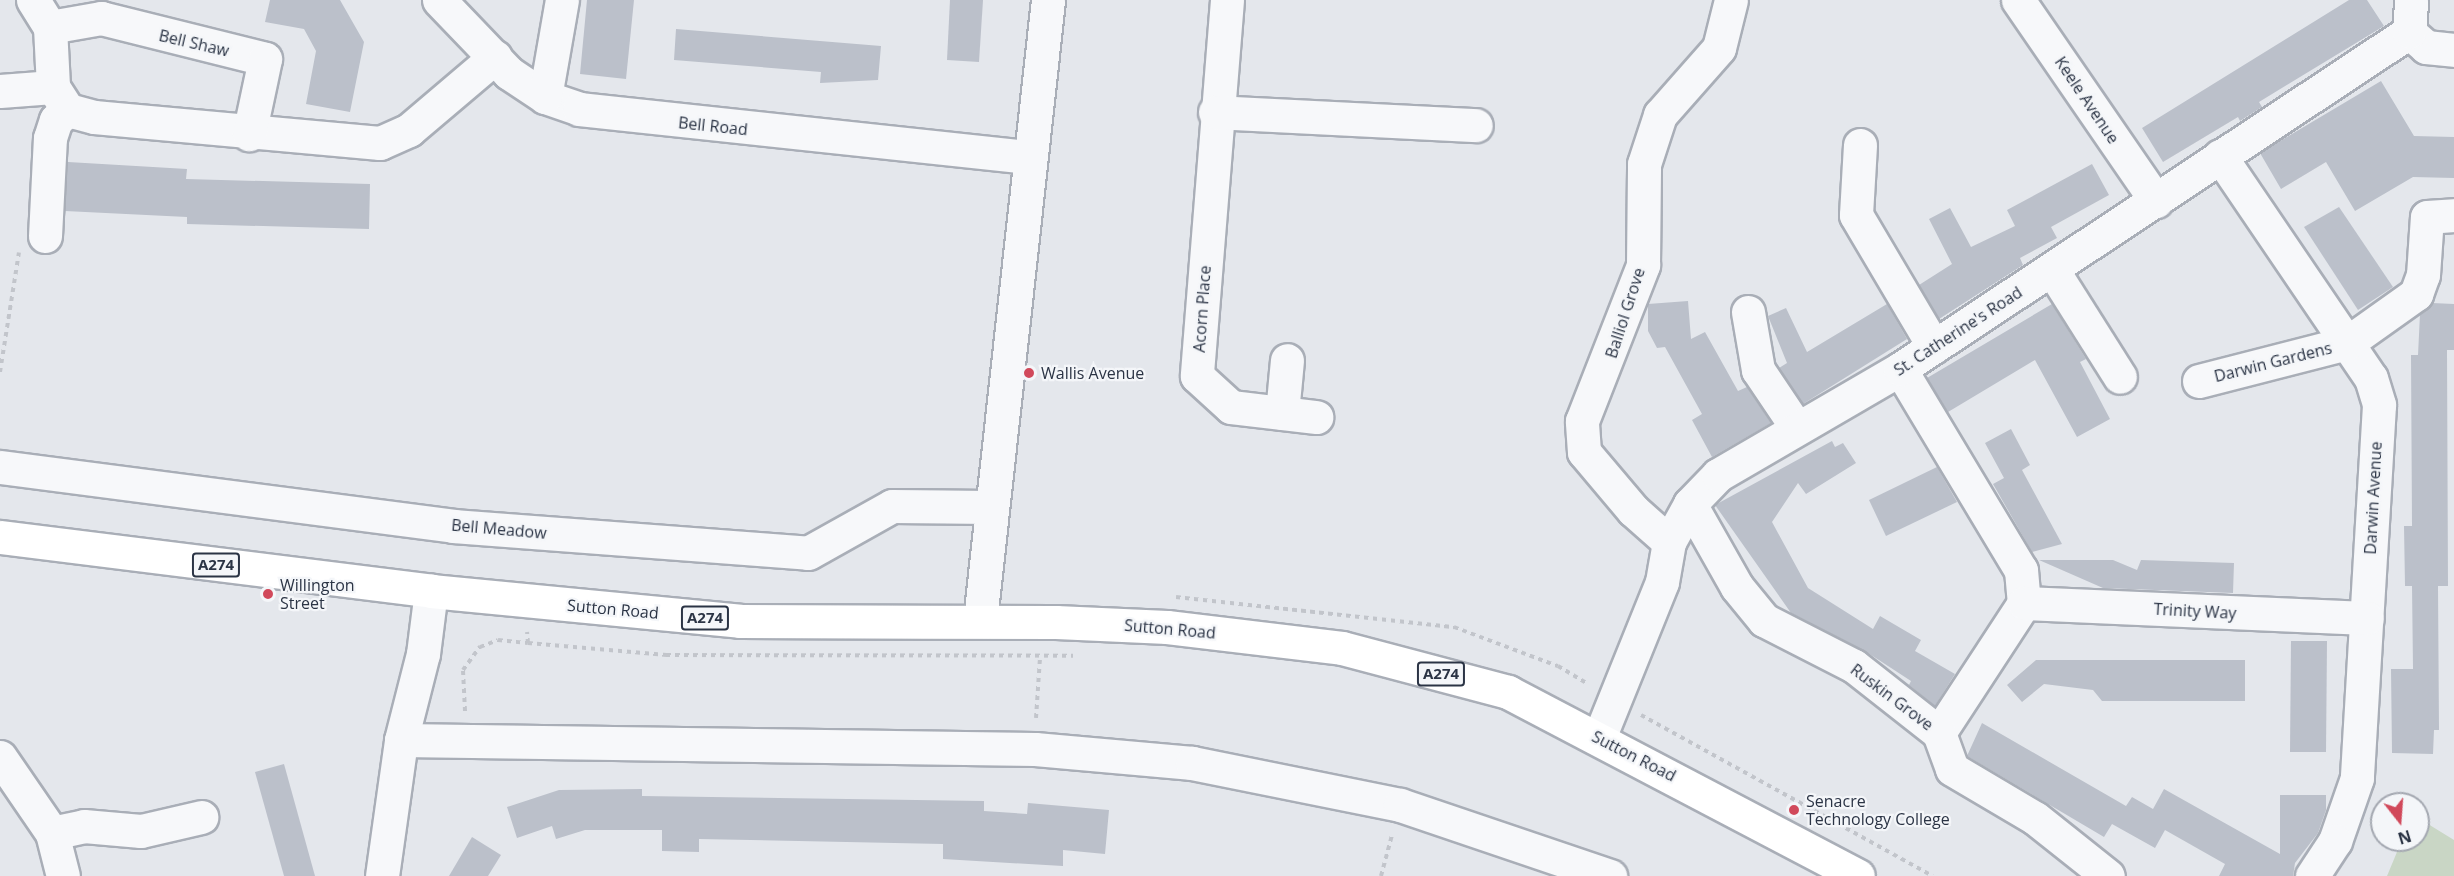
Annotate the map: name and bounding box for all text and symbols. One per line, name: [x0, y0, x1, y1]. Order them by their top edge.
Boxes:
street label: Bell Shaw: [157, 26, 231, 60]
street label: Keele Avenue: [2051, 53, 2123, 147]
street label: Bell Road: [677, 113, 749, 139]
street label: Acorn Place: [1189, 265, 1215, 353]
street label: Balliol Grove: [1601, 265, 1649, 361]
street label: St. Catherine's Road: [1890, 282, 2026, 380]
street label: Darwin Gardens: [2212, 338, 2334, 386]
place label: Wallis Avenue: [1041, 363, 1144, 383]
marker: Wallis Avenue: [1022, 366, 1036, 380]
street label: Darwin Avenue: [2360, 441, 2386, 555]
street label: Bell Meadow: [451, 515, 547, 543]
road number: A274: [190, 553, 242, 577]
place label: Willington Street: [280, 575, 355, 613]
marker: Willington Street: [261, 587, 275, 601]
street label: Sutton Road: [566, 595, 660, 623]
street label: Trinity Way: [2153, 599, 2237, 623]
road number: A274: [680, 606, 730, 630]
street label: Sutton Road: [1123, 615, 1217, 643]
street label: Ruskin Grove: [1847, 660, 1937, 734]
road number: A274: [1416, 662, 1466, 686]
street label: Sutton Road: [1589, 727, 1679, 785]
place label: Senacre Technology College: [1806, 791, 1950, 829]
north arrow: [2370, 792, 2430, 852]
marker: Senacre Technology College: [1787, 803, 1801, 817]
text: N: [2395, 825, 2414, 850]

